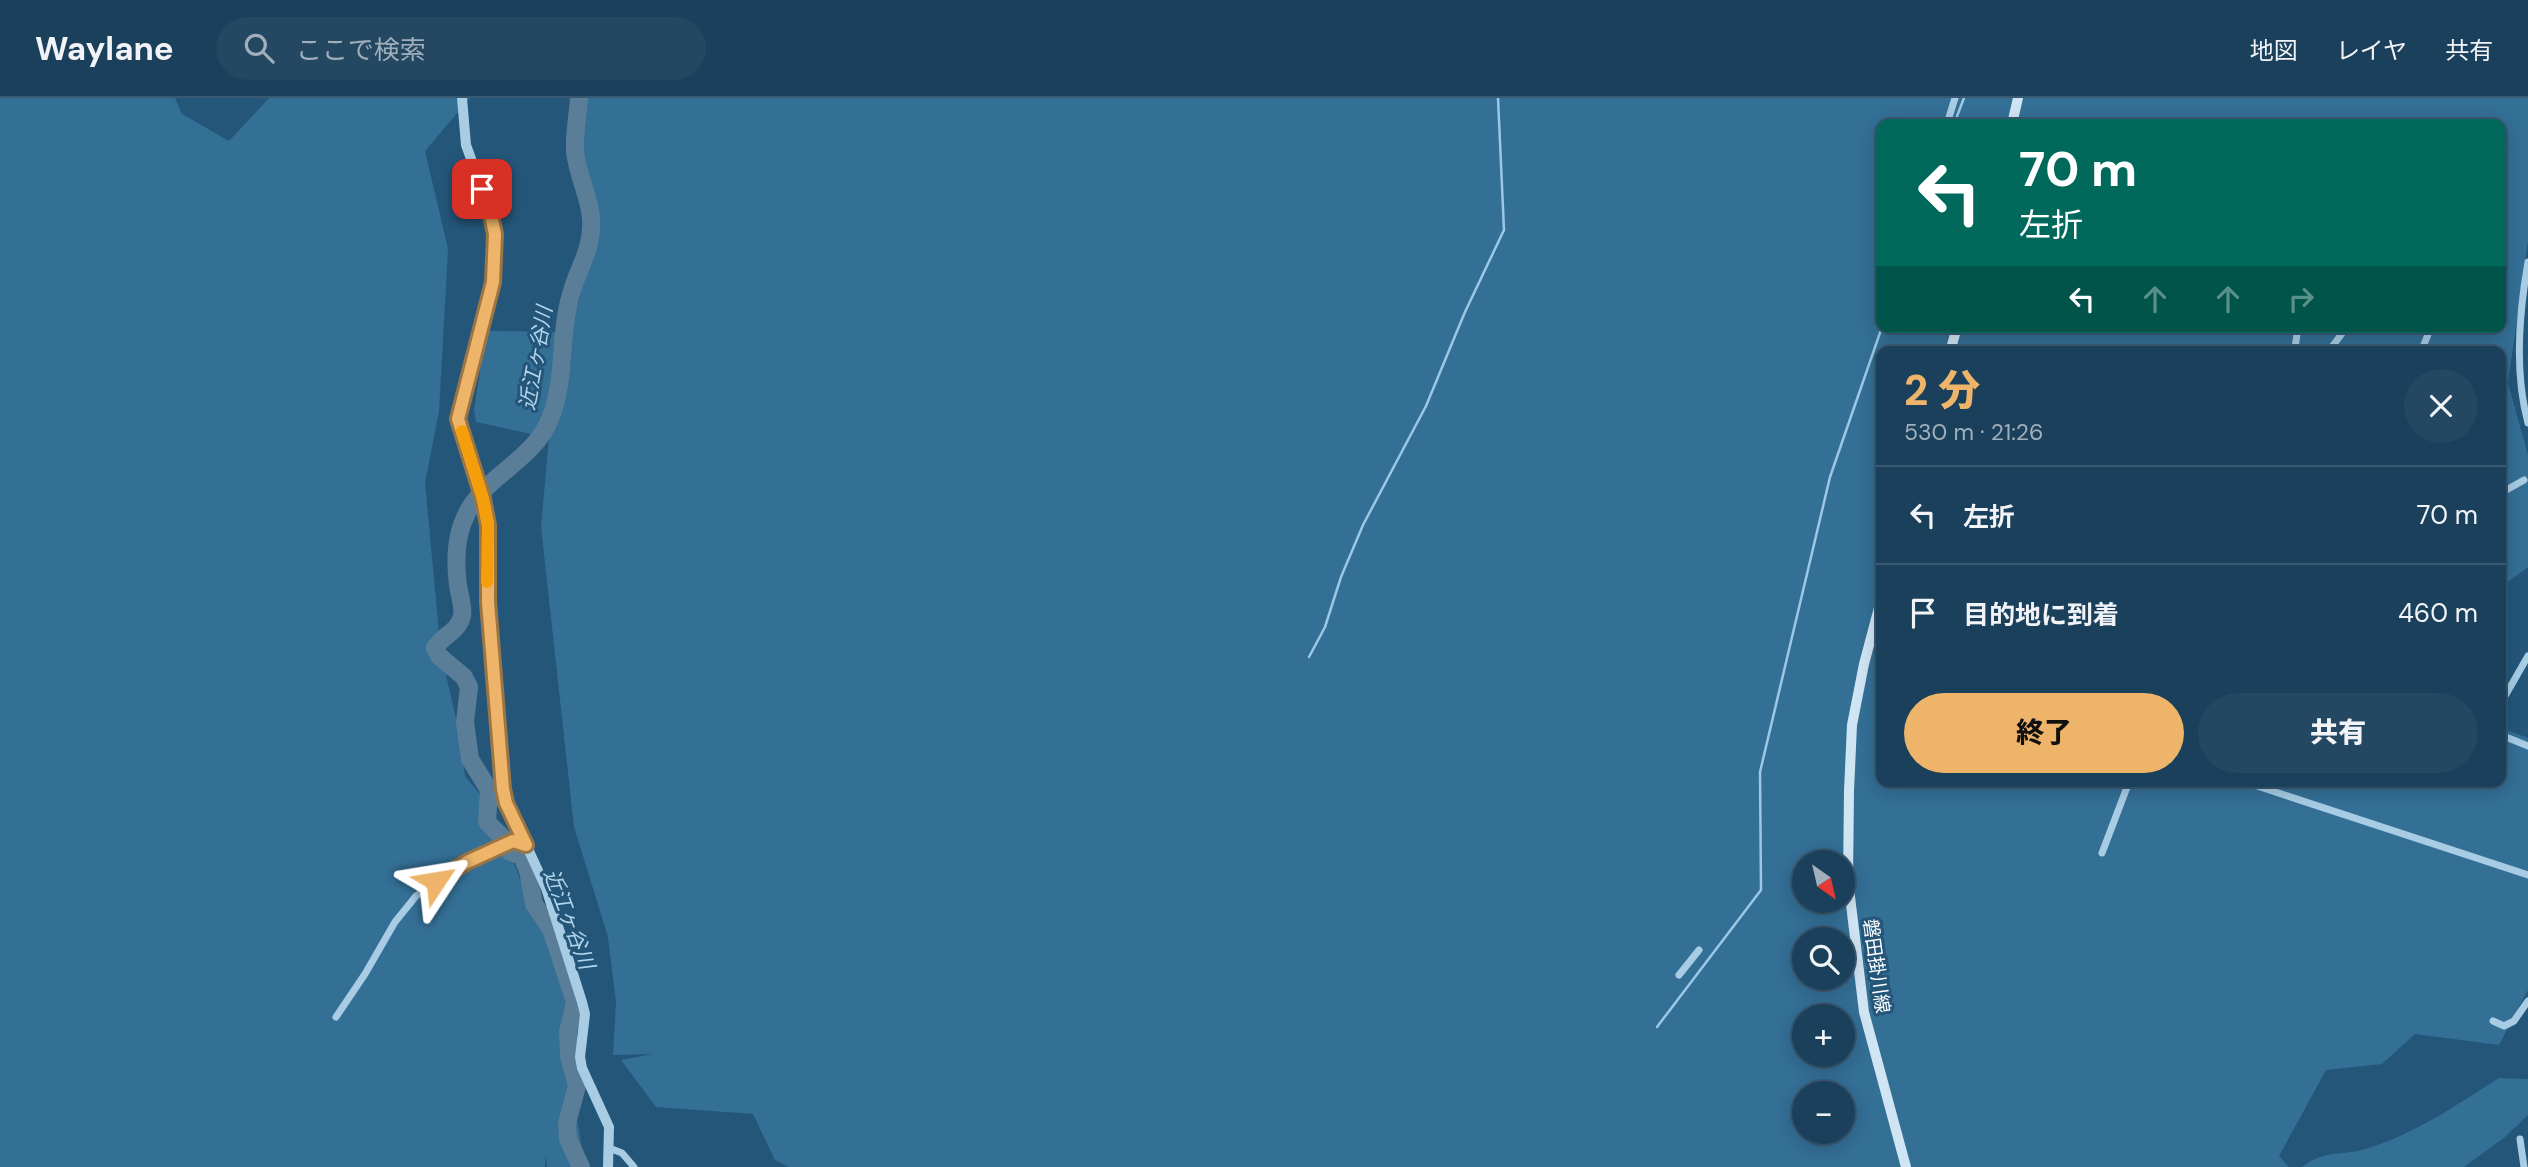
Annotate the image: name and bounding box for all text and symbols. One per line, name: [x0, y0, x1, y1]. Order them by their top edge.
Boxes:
search box: [216, 17, 706, 80]
text: Waylane: [35, 27, 174, 70]
icon: search: [240, 29, 278, 67]
text: ここで検索: [296, 33, 426, 67]
text: 地図: [2250, 35, 2298, 66]
text: レイヤ: [2336, 35, 2407, 66]
text: 共有: [2445, 35, 2493, 66]
text: 70 m: [2019, 137, 2137, 201]
icon: left: [1904, 147, 1995, 238]
pin: [452, 159, 512, 219]
icon: arrive: [463, 170, 501, 208]
text: 左折: [2019, 204, 2083, 246]
icon: left: [2063, 280, 2101, 318]
icon: ahead: [2136, 280, 2174, 318]
icon: ahead: [2209, 280, 2247, 318]
icon: right: [2282, 280, 2320, 318]
water label: 近江ヶ谷川: [513, 302, 559, 412]
text: 2 分: [1904, 363, 1980, 418]
button: close: [2404, 369, 2478, 443]
text: 530 m · 21:26: [1904, 417, 2044, 447]
icon: left: [1904, 496, 1942, 534]
text: 70 m: [2417, 498, 2478, 532]
text: 左折: [1963, 500, 2015, 534]
icon: arrive: [1904, 594, 1942, 632]
text: 460 m: [2398, 596, 2478, 630]
text: 目的地に到着: [1963, 598, 2119, 632]
button: 終了: [1904, 693, 2184, 773]
button: 共有: [2198, 693, 2478, 773]
position arrow: [399, 844, 473, 918]
north arrow: [1792, 850, 1855, 914]
map controls: [1792, 850, 1855, 1144]
water label: 近江ヶ谷川: [537, 865, 602, 975]
street label: 磐田掛川線: [1858, 917, 1895, 1015]
button: search: [1792, 927, 1855, 990]
button: +: [1792, 1004, 1855, 1067]
button: −: [1792, 1081, 1855, 1144]

